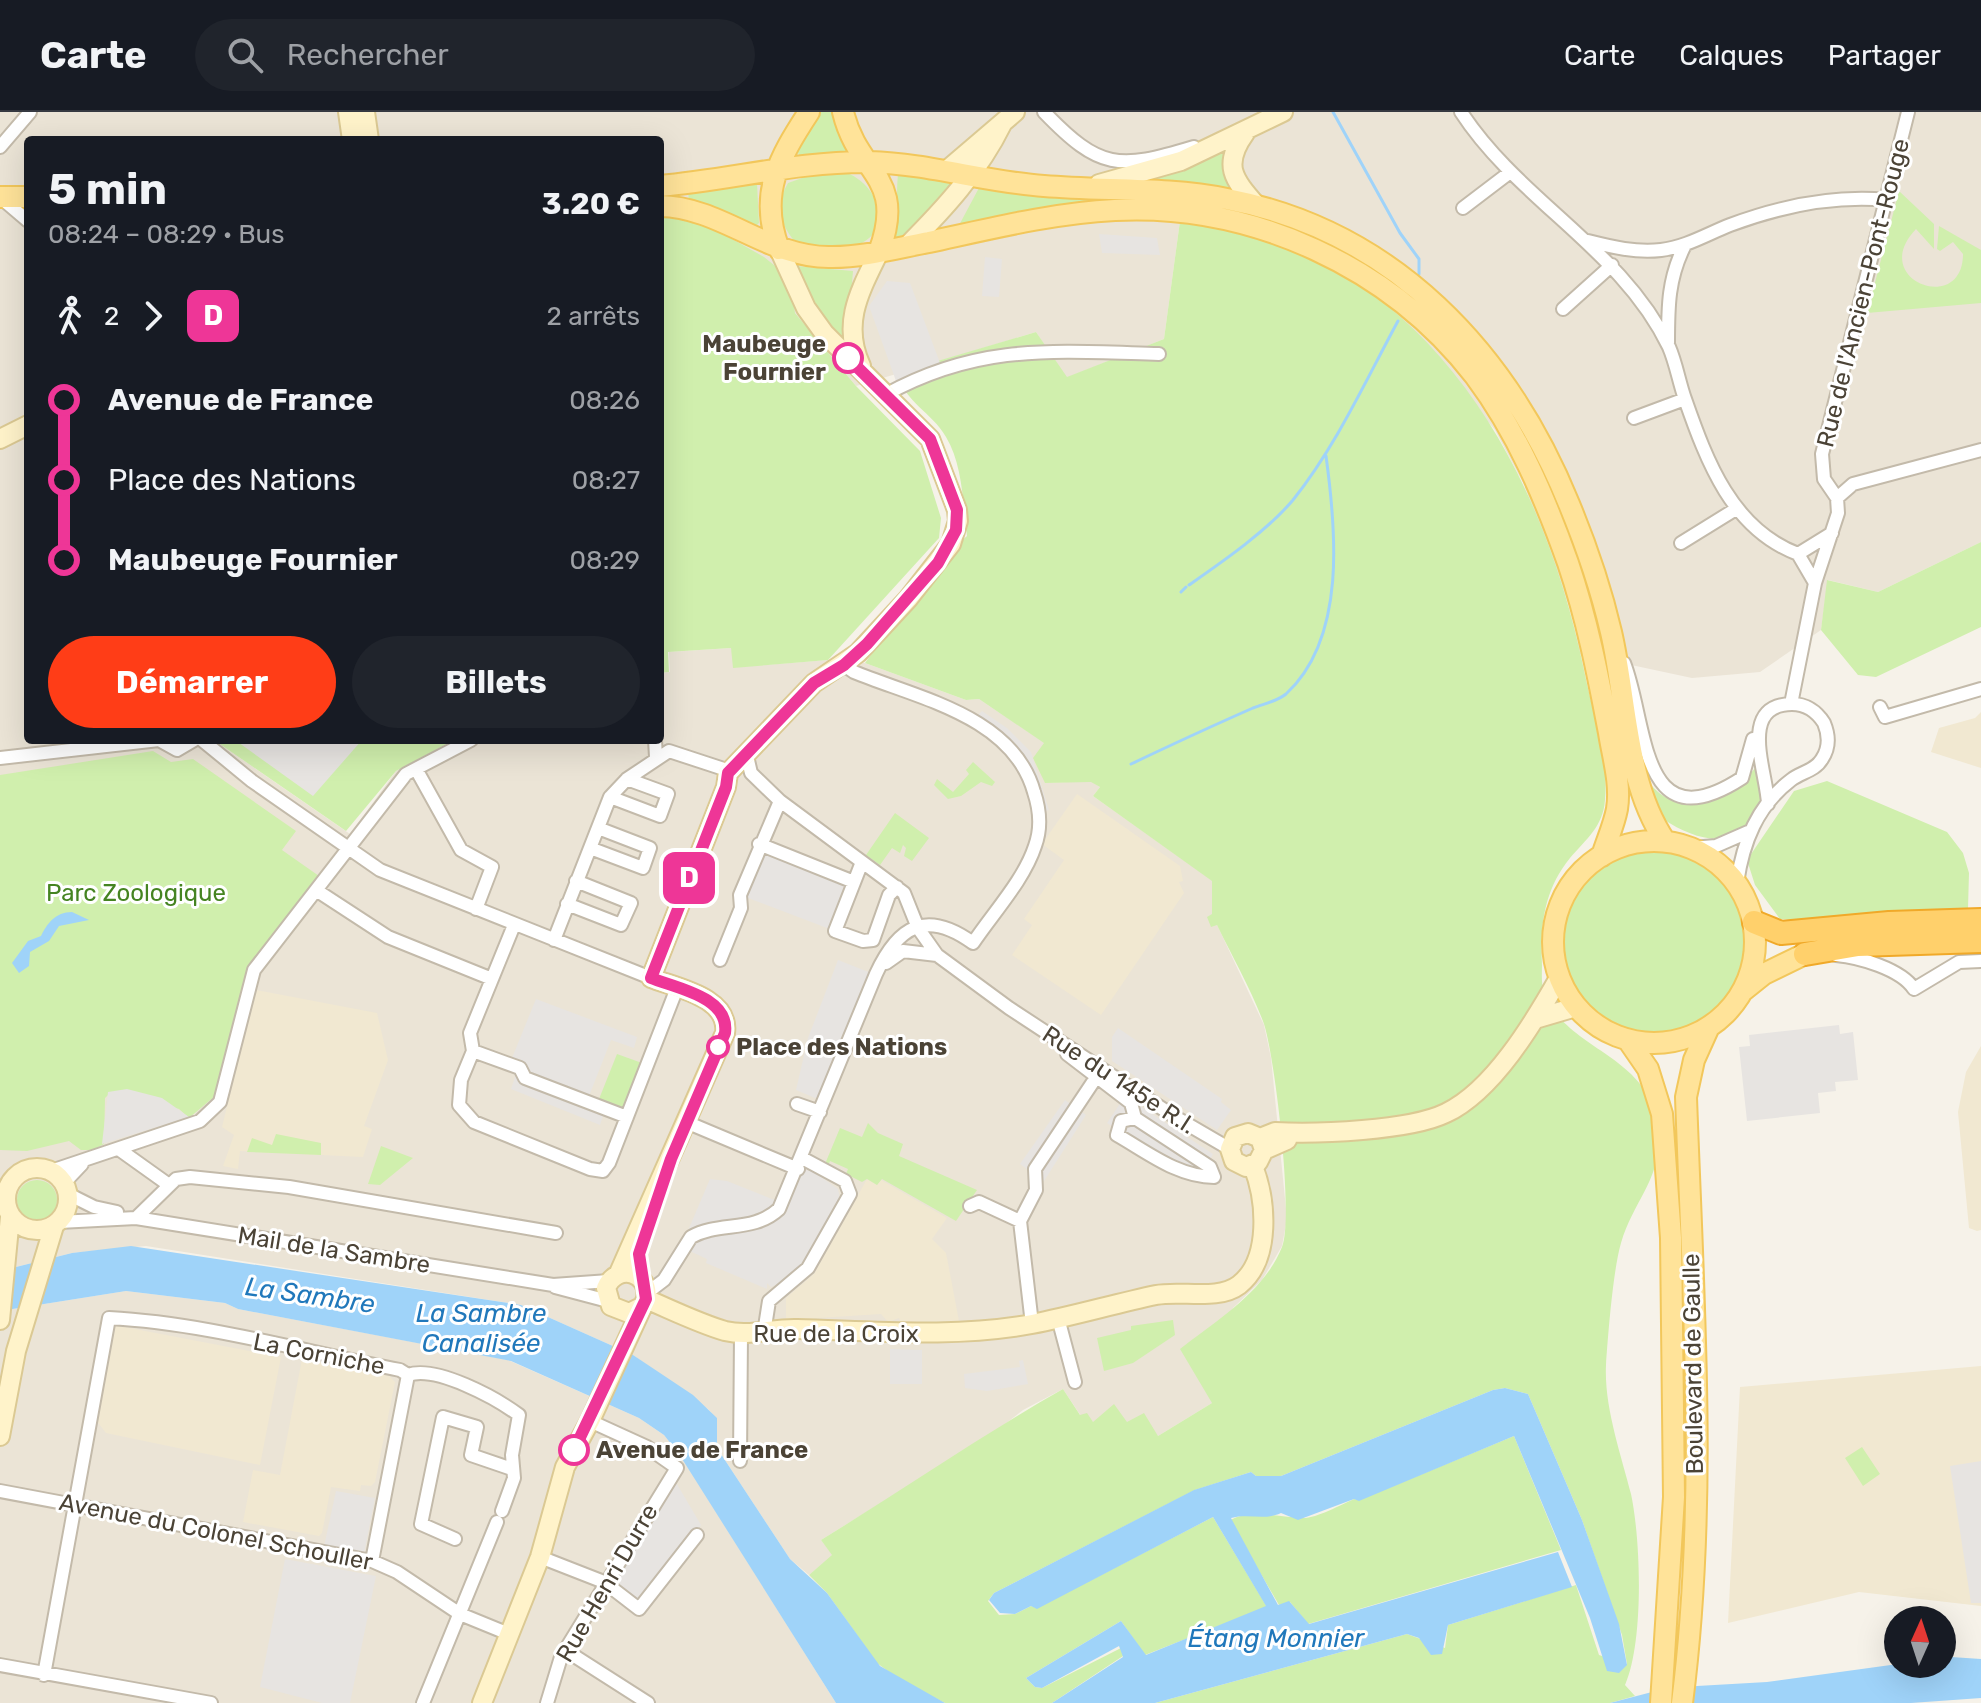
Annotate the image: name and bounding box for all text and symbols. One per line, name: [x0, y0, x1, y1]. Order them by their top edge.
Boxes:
search box: [195, 19, 755, 91]
text: Carte: [40, 32, 147, 78]
icon: search: [223, 33, 267, 77]
text: Rechercher: [287, 37, 449, 73]
text: Carte: [1564, 39, 1635, 72]
text: Calques: [1679, 39, 1784, 72]
text: Partager: [1828, 39, 1941, 72]
street label: Rue de l'Ancien-Pont-Rouge: [1811, 136, 1915, 450]
text: 5 min: [48, 163, 167, 215]
text: 3.20 €: [542, 186, 640, 222]
text: 08:24 – 08:29 · Bus: [48, 219, 285, 250]
icon: walk: [48, 294, 92, 338]
icon: forward: [131, 294, 175, 338]
text: D: [203, 299, 223, 332]
text: 2: [104, 301, 119, 332]
text: 2 arrêts: [547, 301, 640, 332]
place label: Maubeuge Fournier: [702, 330, 826, 386]
marker: Maubeuge Fournier: [833, 343, 863, 373]
text: Avenue de France: [108, 382, 373, 418]
text: 08:26: [569, 385, 640, 416]
text: Place des Nations: [108, 462, 356, 498]
text: 08:27: [572, 465, 640, 496]
text: Maubeuge Fournier: [108, 542, 398, 578]
text: 08:29: [570, 545, 640, 576]
button: Démarrer: [48, 636, 336, 728]
button: Billets: [352, 636, 640, 728]
line badge: D: [663, 852, 715, 904]
text: D: [679, 861, 699, 894]
park label: Parc Zoologique: [46, 879, 226, 907]
street label: Rue du 145e R.I.: [1037, 1020, 1201, 1140]
place label: Place des Nations: [736, 1033, 947, 1061]
marker: Place des Nations: [707, 1036, 729, 1058]
street label: Mail de la Sambre: [236, 1221, 432, 1279]
street label: Boulevard de Gaulle: [1677, 1253, 1709, 1475]
water label: La Sambre: [243, 1271, 377, 1320]
water label: La Sambre Canalisée: [416, 1298, 547, 1359]
street label: Rue de la Croix: [753, 1320, 919, 1348]
street label: La Corniche: [251, 1328, 387, 1380]
marker: Avenue de France: [559, 1435, 589, 1465]
place label: Avenue de France: [596, 1436, 808, 1464]
street label: Avenue du Colonel Schouller: [57, 1488, 375, 1576]
street label: Rue Henri Durre: [550, 1499, 664, 1667]
north arrow: [1884, 1606, 1956, 1678]
map controls: [1884, 1606, 1956, 1678]
water label: Étang Monnier: [1188, 1623, 1365, 1654]

